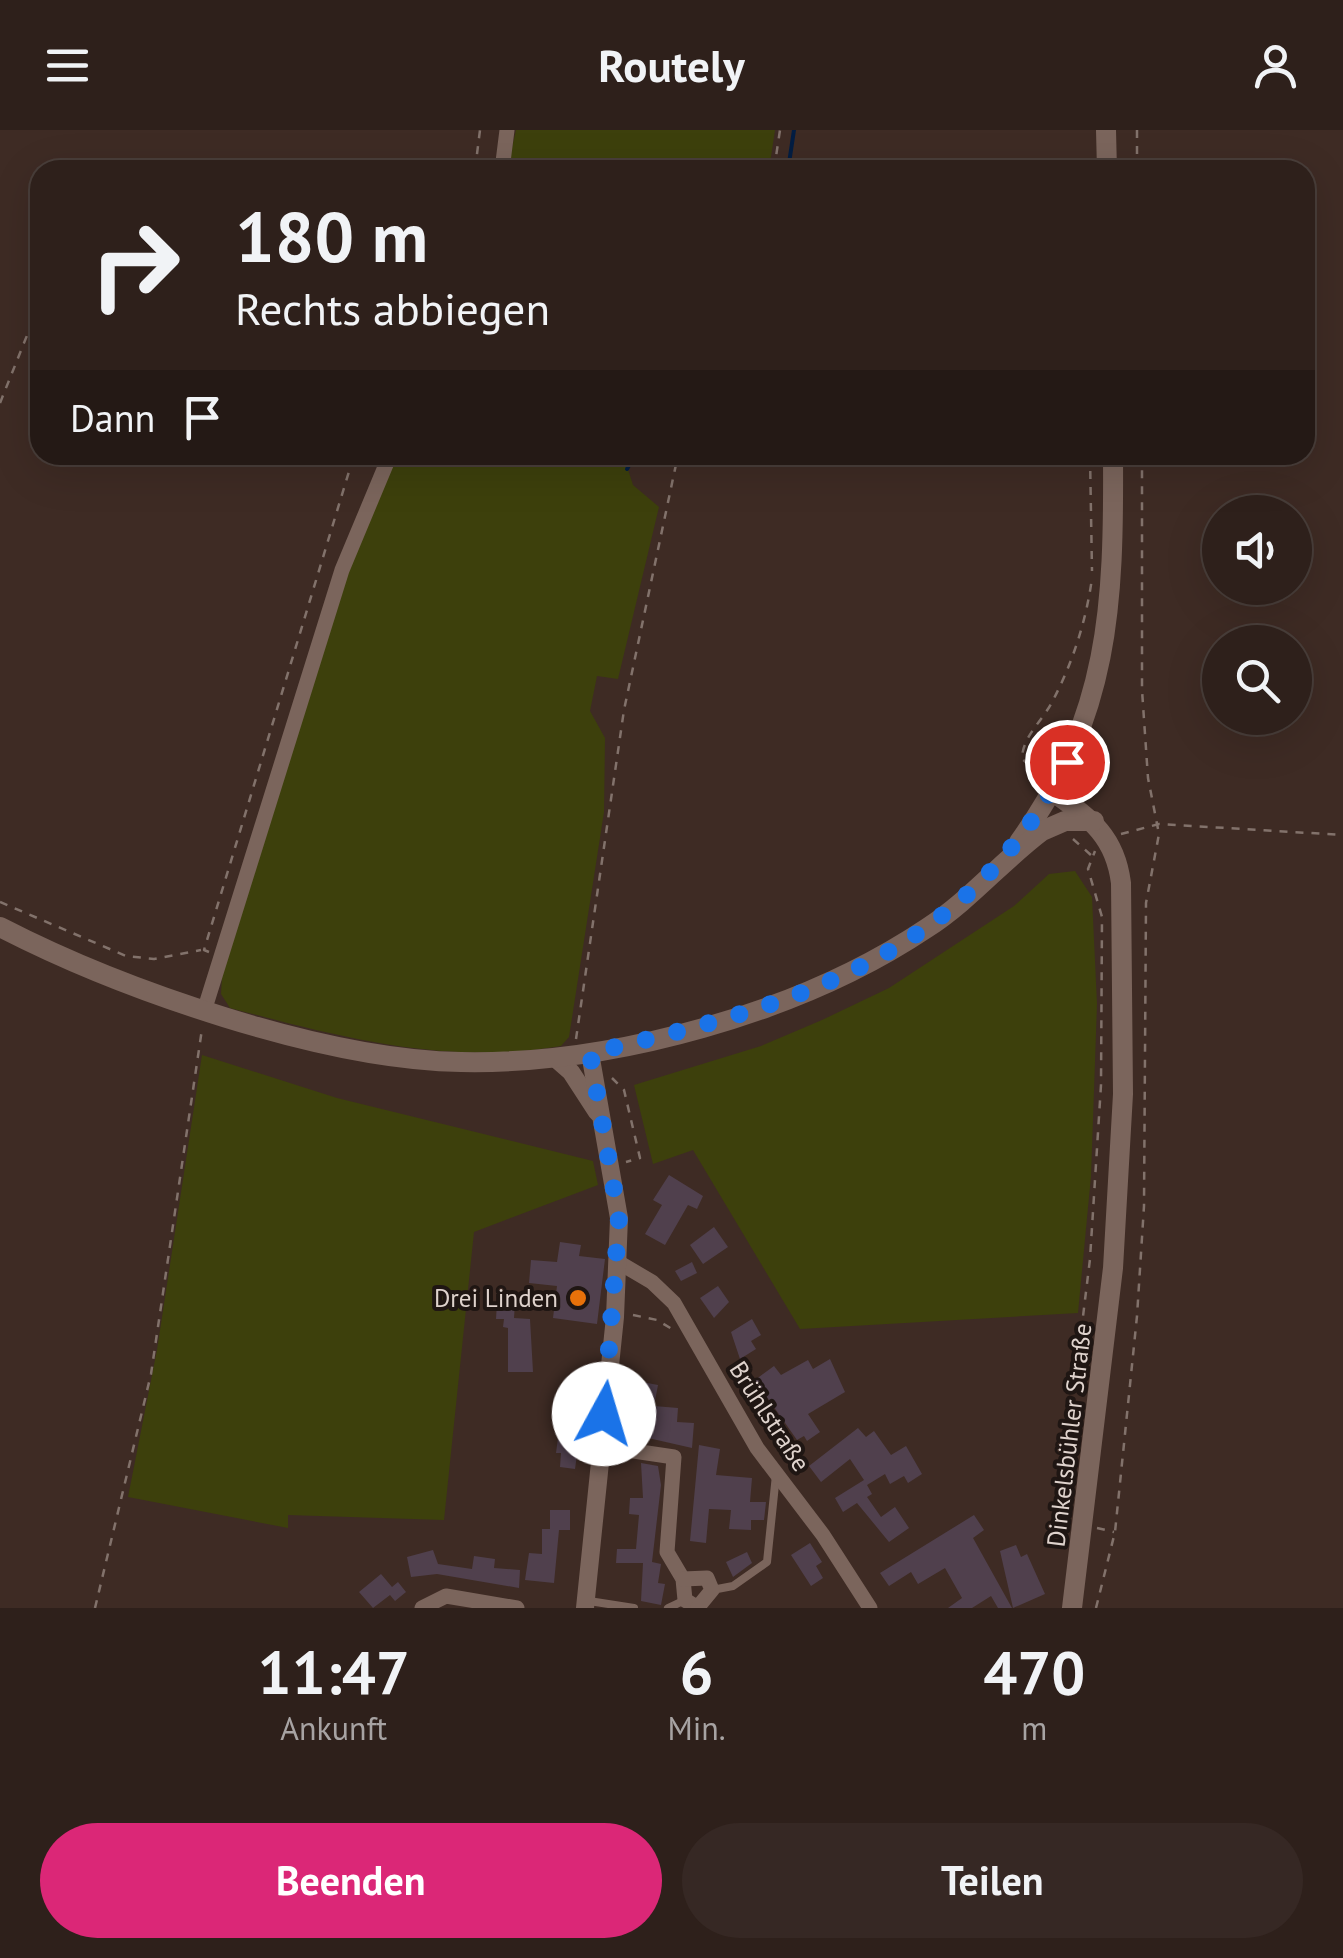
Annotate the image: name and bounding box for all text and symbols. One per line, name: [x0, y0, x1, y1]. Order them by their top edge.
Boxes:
text: Routely: [598, 36, 745, 94]
icon: menu: [40, 38, 95, 93]
icon: person: [1248, 38, 1303, 93]
text: 180 m: [235, 191, 428, 281]
icon: right: [70, 200, 200, 330]
text: Rechts abbiegen: [235, 279, 550, 337]
icon: arrive: [175, 390, 230, 445]
text: Dann: [70, 393, 155, 442]
map controls: [1202, 495, 1312, 735]
button: sound: [1202, 495, 1312, 605]
button: search: [1202, 625, 1312, 735]
pin: [1025, 720, 1110, 805]
icon: arrive: [1040, 735, 1095, 790]
place label: Drei Linden: [434, 1282, 558, 1314]
marker: Drei Linden: [567, 1287, 589, 1309]
street label: Dinkelsbühler Straße: [1039, 1321, 1099, 1549]
street label: Brühlstraße: [723, 1355, 817, 1477]
position arrow: [552, 1362, 656, 1466]
text: 11:47: [258, 1633, 410, 1711]
text: 6: [680, 1633, 714, 1711]
text: 470: [983, 1633, 1085, 1711]
text: Ankunft: [280, 1707, 387, 1749]
text: Min.: [667, 1707, 726, 1749]
text: m: [1021, 1707, 1047, 1749]
button: Beenden: [40, 1823, 662, 1938]
button: Teilen: [682, 1823, 1303, 1938]

